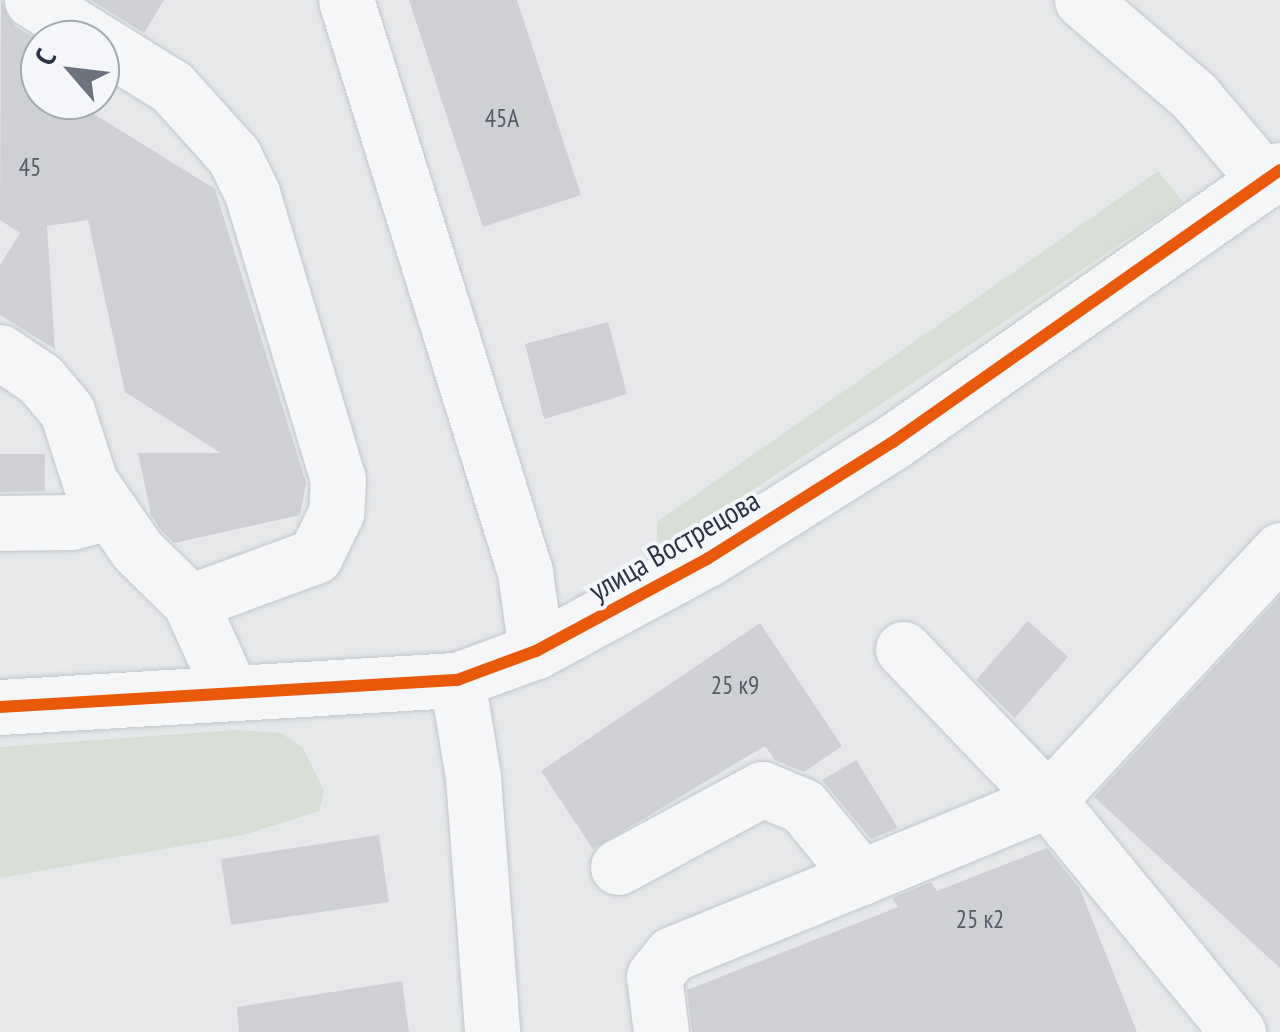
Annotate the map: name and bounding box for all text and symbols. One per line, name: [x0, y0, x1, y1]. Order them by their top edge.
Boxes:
north arrow: [20, 20, 120, 120]
text: С: [25, 42, 64, 71]
house number: 45А: [485, 103, 519, 133]
house number: 45: [19, 152, 41, 182]
street label: улица Вострецова: [582, 482, 766, 608]
house number: 25 к9: [711, 670, 759, 700]
house number: 25 к2: [956, 904, 1004, 934]

